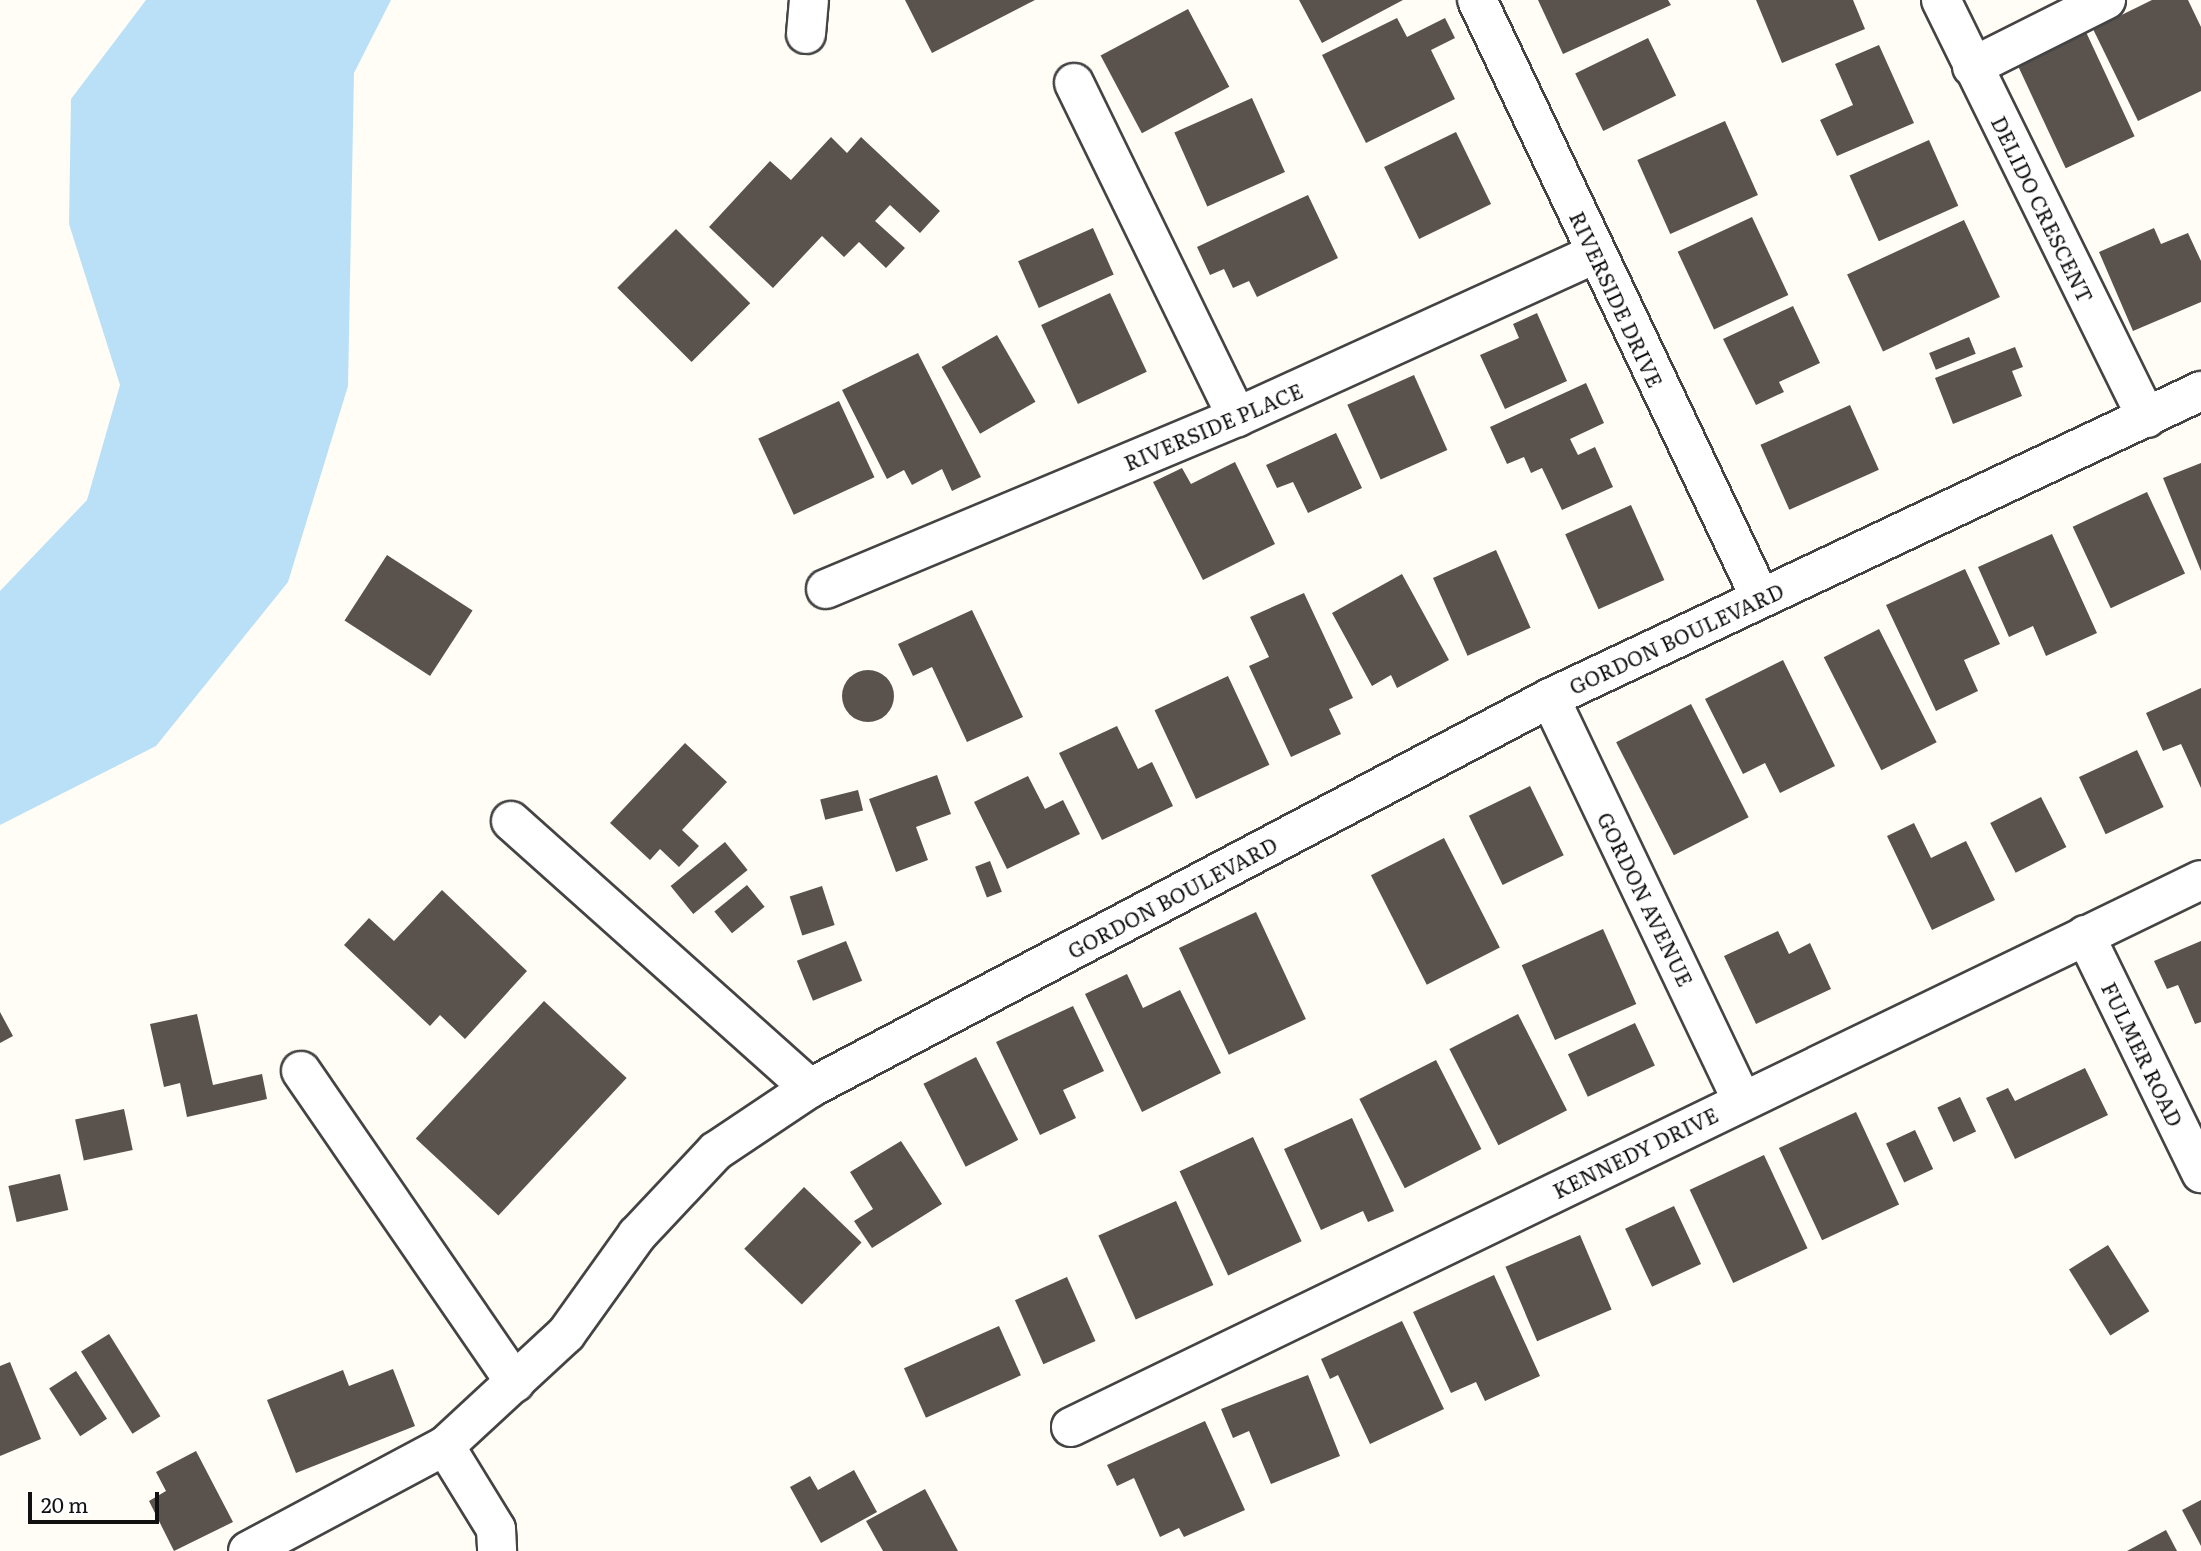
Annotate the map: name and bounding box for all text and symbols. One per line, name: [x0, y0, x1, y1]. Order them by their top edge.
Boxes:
street label: DELIDO CRESCENT: [1987, 112, 2099, 306]
street label: RIVERSIDE DRIVE: [1565, 207, 1669, 391]
street label: RIVERSIDE PLACE: [1120, 377, 1306, 475]
street label: GORDON BOULEVARD: [1565, 577, 1787, 699]
street label: GORDON AVENUE: [1593, 808, 1699, 990]
street label: GORDON BOULEVARD: [1063, 831, 1281, 963]
street label: FULMER ROAD: [2097, 978, 2189, 1130]
street label: KENNEDY DRIVE: [1548, 1101, 1722, 1203]
scale bar: [32, 1478, 163, 1522]
text: 20 m: [41, 1488, 88, 1519]

